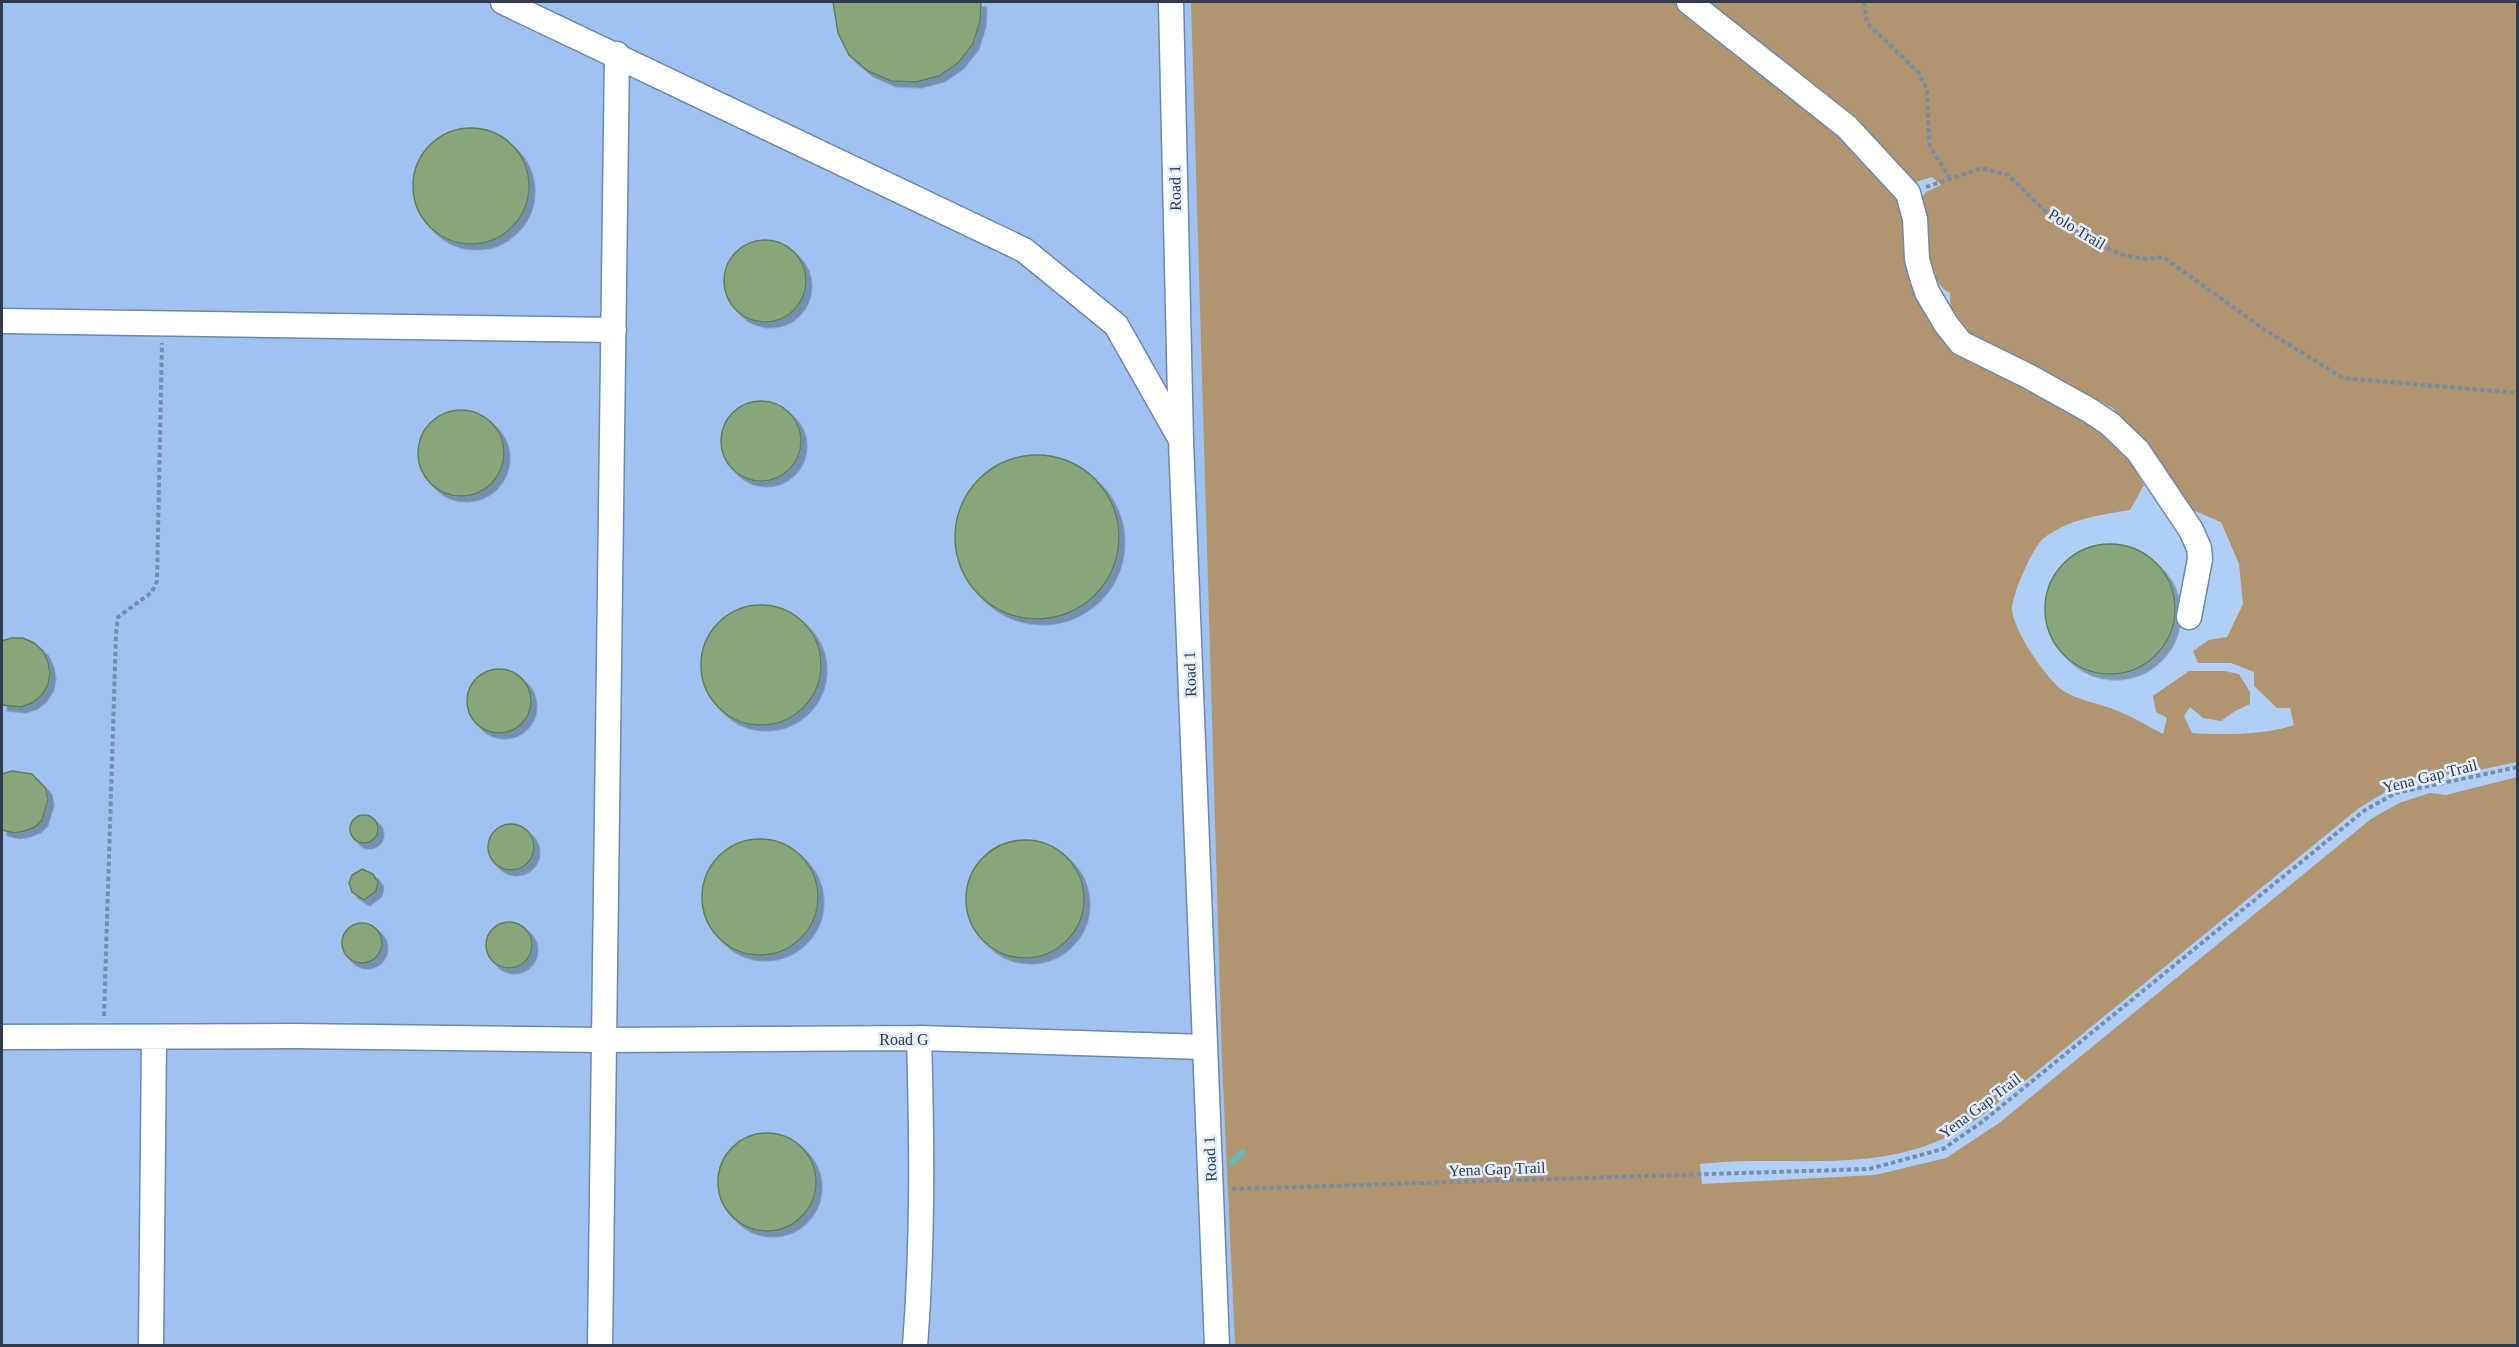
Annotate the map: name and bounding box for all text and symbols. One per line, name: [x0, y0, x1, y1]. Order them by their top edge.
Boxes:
street label: Road 1: [1166, 165, 1184, 211]
street label: Polo Trail: [2045, 205, 2109, 253]
street label: Road 1: [1181, 651, 1199, 697]
street label: Yena Gap Trail: [2381, 756, 2480, 797]
street label: Road G: [879, 1031, 929, 1048]
street label: Yena Gap Trail: [1936, 1070, 2025, 1143]
street label: Road 1: [1200, 1136, 1220, 1182]
street label: Yena Gap Trail: [1448, 1159, 1546, 1180]

